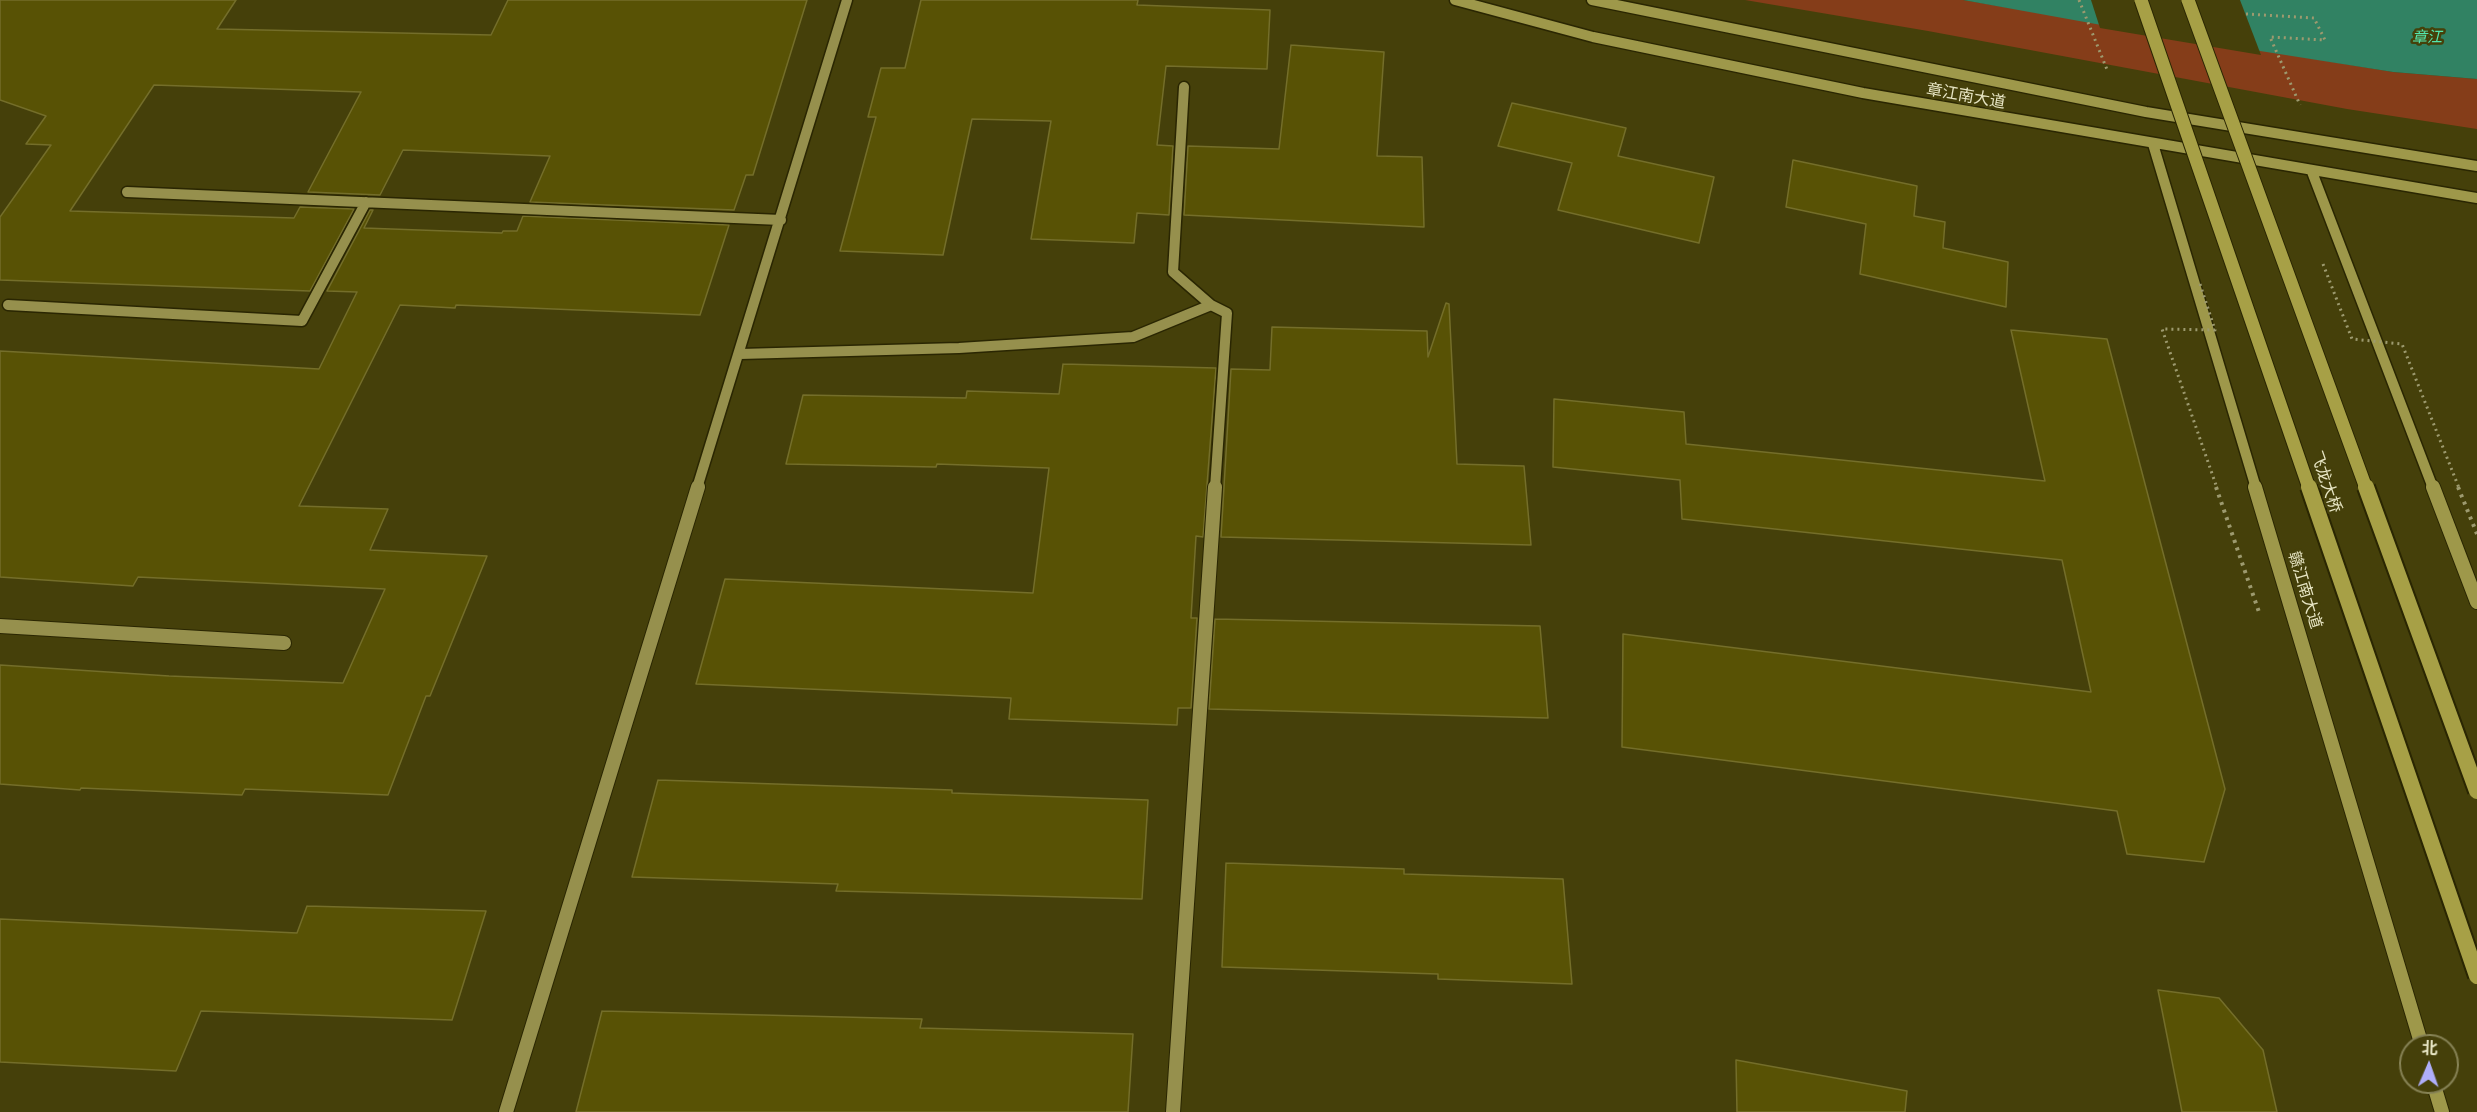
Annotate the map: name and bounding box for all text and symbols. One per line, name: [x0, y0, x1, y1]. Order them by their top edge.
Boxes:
water label: 章江: [2412, 28, 2442, 46]
street label: 章江南大道: [1925, 80, 2007, 112]
street label: 飞龙大桥: [2307, 449, 2345, 515]
street label: 赣江南大道: [2284, 549, 2326, 631]
north arrow: [2399, 1034, 2459, 1094]
text: 北: [2421, 1039, 2438, 1057]

